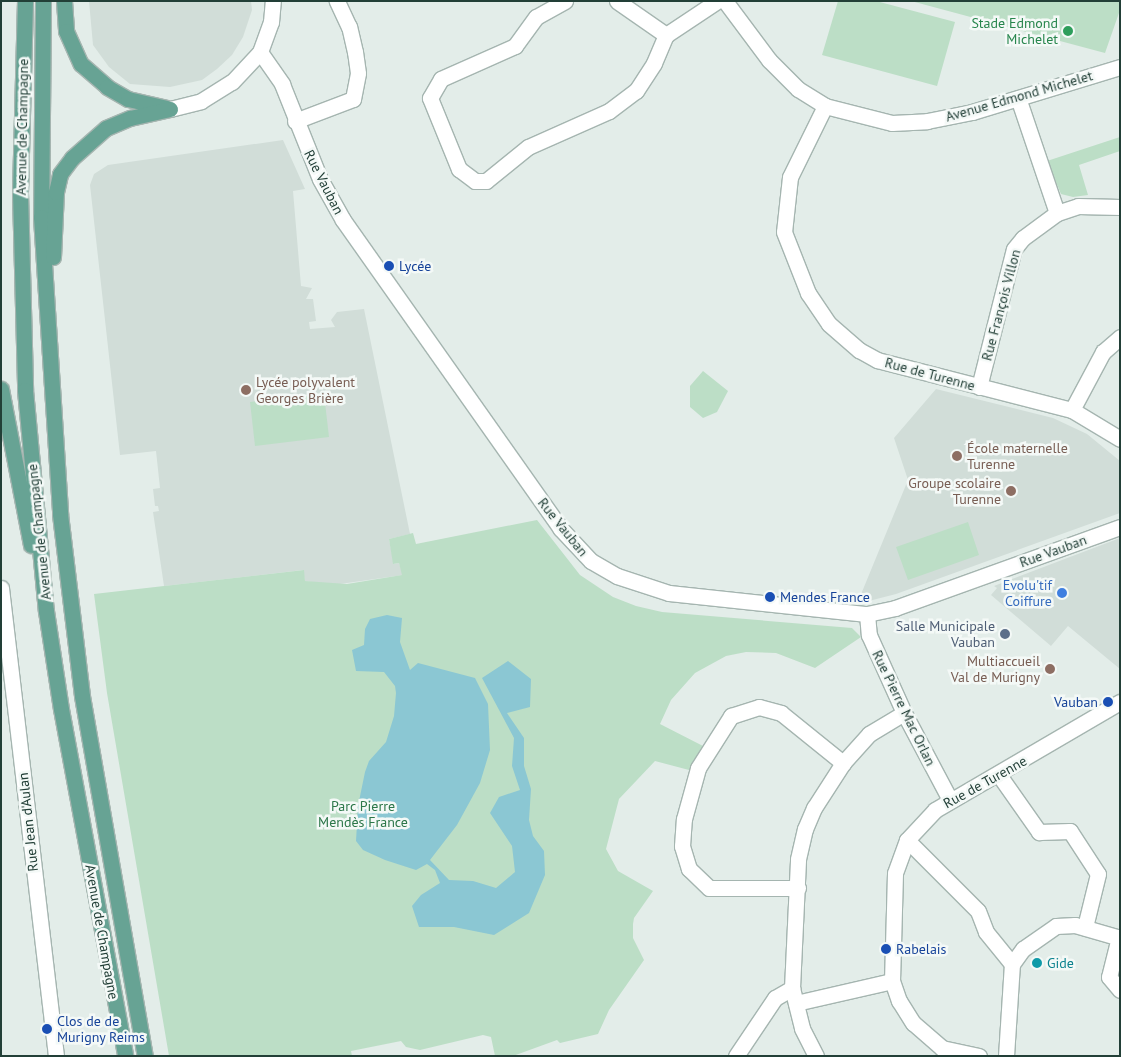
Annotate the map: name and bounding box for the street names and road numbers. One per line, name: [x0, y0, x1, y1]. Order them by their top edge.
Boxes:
street label: Avenue de Champagne: [12, 59, 32, 195]
street label: Avenue Edmond Michelet: [944, 67, 1094, 125]
street label: Rue Vauban: [301, 147, 347, 217]
street label: Rue François Villon: [978, 247, 1024, 363]
street label: Rue de Turenne: [883, 354, 977, 394]
street label: Avenue de Champagne: [24, 463, 54, 601]
street label: Rue Vauban: [534, 494, 592, 560]
street label: Rue Vauban: [1017, 531, 1089, 571]
street label: Rue Pierre Mac Orlan: [869, 647, 939, 769]
street label: Rue de Turenne: [940, 752, 1030, 812]
street label: Rue Jean d'Aulan: [14, 772, 42, 872]
street label: Avenue de Champagne: [82, 863, 122, 1001]

